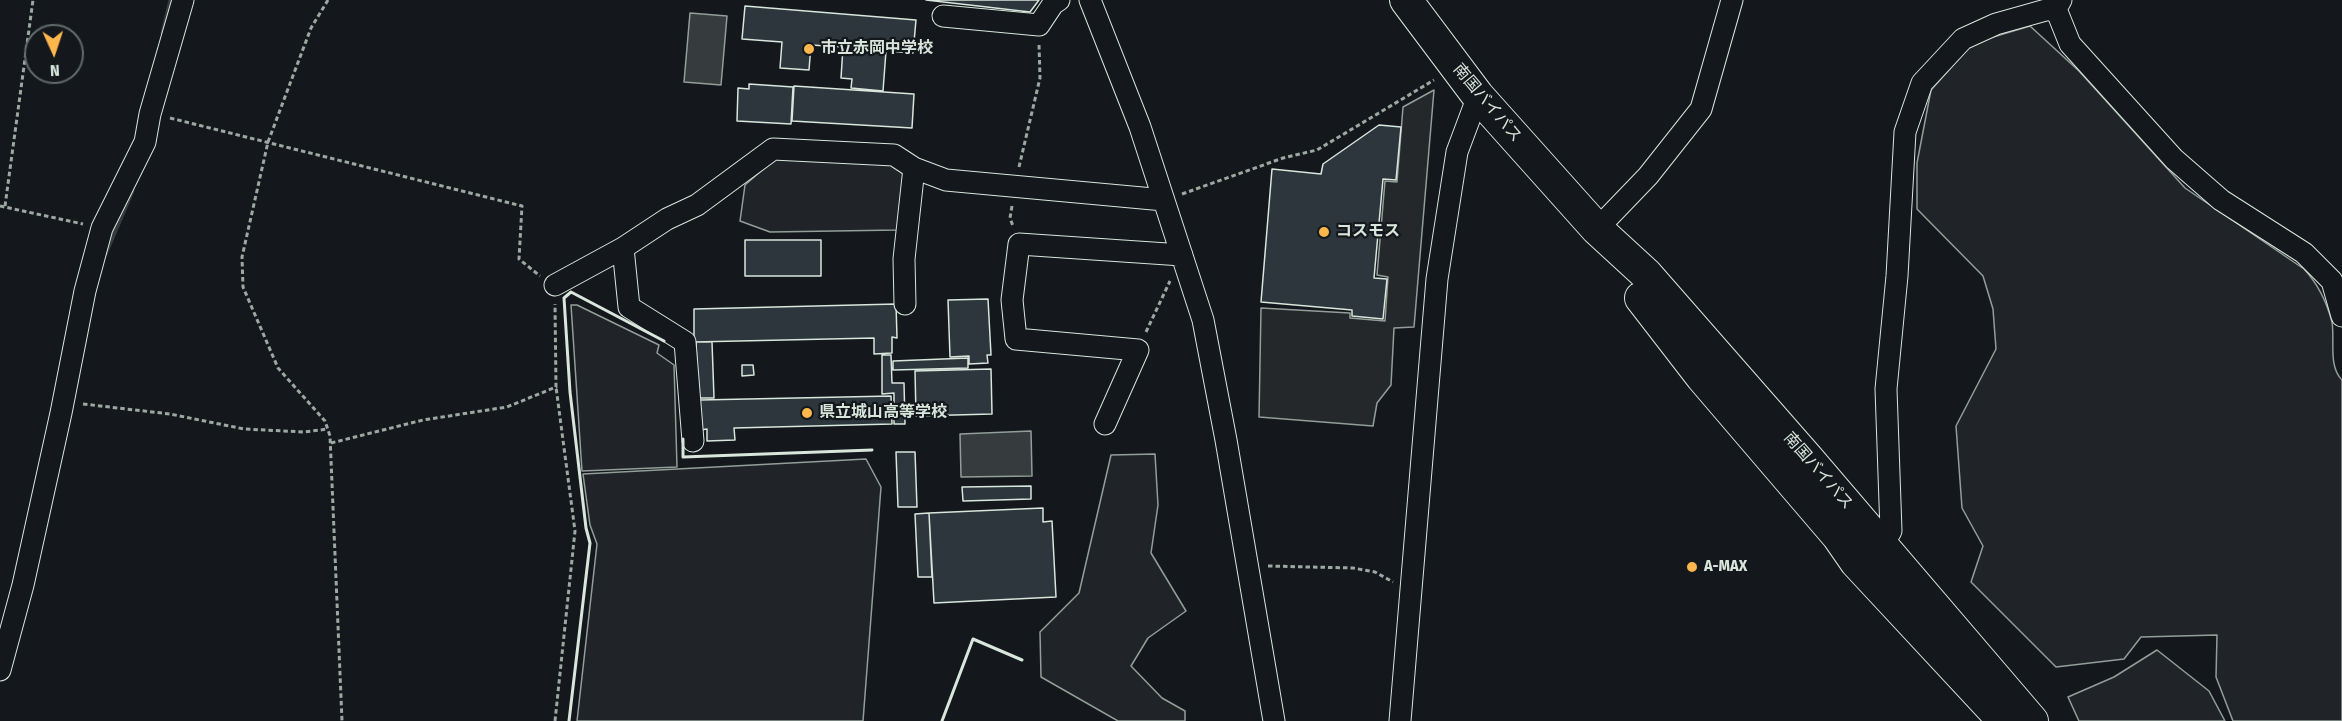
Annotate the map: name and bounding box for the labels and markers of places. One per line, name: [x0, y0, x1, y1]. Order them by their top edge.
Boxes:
place label: 市立赤岡中学校: [821, 39, 933, 59]
marker: 市立赤岡中学校: [802, 42, 816, 56]
place label: コスモス: [1336, 222, 1400, 242]
marker: コスモス: [1317, 225, 1331, 239]
place label: 県立城山高等学校: [819, 403, 947, 423]
marker: 県立城山高等学校: [800, 406, 814, 420]
place label: A-MAX: [1704, 557, 1747, 577]
marker: A-MAX: [1685, 560, 1699, 574]

